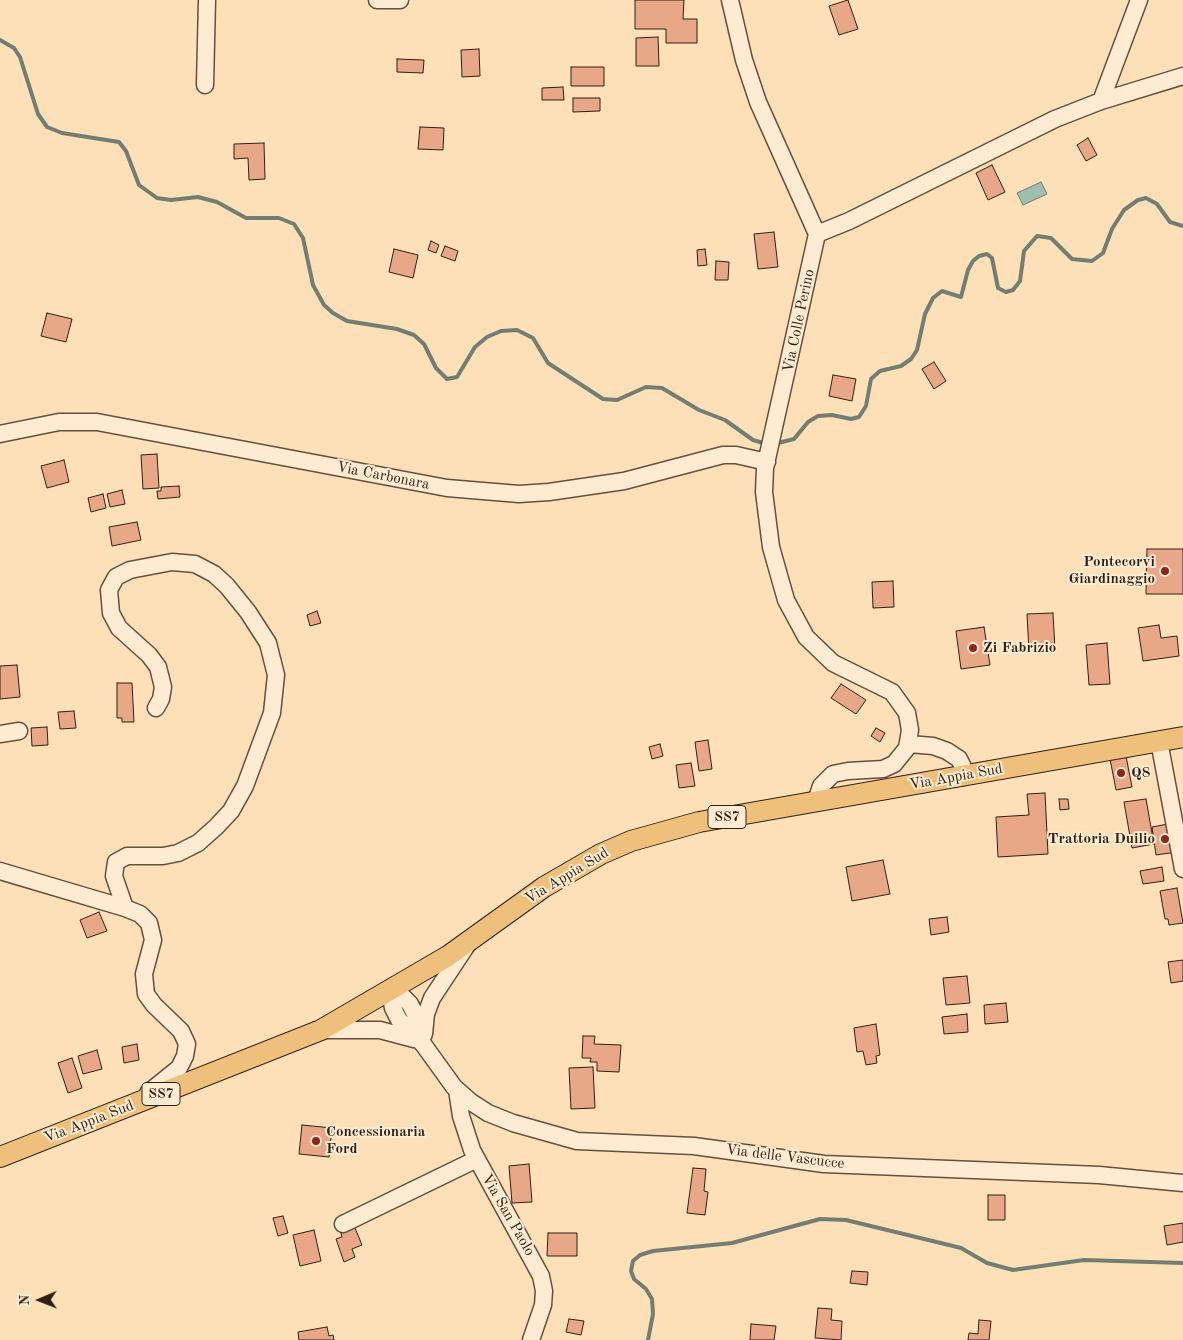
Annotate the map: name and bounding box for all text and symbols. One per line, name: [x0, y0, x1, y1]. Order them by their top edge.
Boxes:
street label: Via Colle Perino: [779, 268, 819, 374]
street label: Via Carbonara: [335, 458, 431, 494]
place label: Pontecorvi Giardinaggio: [1069, 553, 1155, 588]
marker: Pontecorvi Giardinaggio: [1159, 565, 1171, 577]
place label: Zi Fabrizio: [983, 639, 1056, 657]
marker: Zi Fabrizio: [967, 642, 979, 654]
street label: Via Appia Sud: [908, 760, 1004, 794]
place label: Q8: [1131, 764, 1150, 782]
marker: Q8: [1115, 767, 1127, 779]
road number: SS7: [708, 806, 746, 829]
place label: Trattoria Duilio: [1048, 830, 1155, 848]
marker: Trattoria Duilio: [1159, 833, 1171, 845]
street label: Via Appia Sud: [522, 844, 612, 908]
road number: SS7: [142, 1082, 180, 1106]
street label: Via Appia Sud: [42, 1097, 136, 1147]
place label: Concessionaria Ford: [326, 1123, 425, 1158]
marker: Concessionaria Ford: [310, 1135, 322, 1147]
street label: Via delle Vascucce: [725, 1141, 845, 1173]
street label: Via San Paolo: [477, 1171, 539, 1259]
north arrow: [15, 1275, 65, 1325]
text: N: [18, 1295, 32, 1306]

